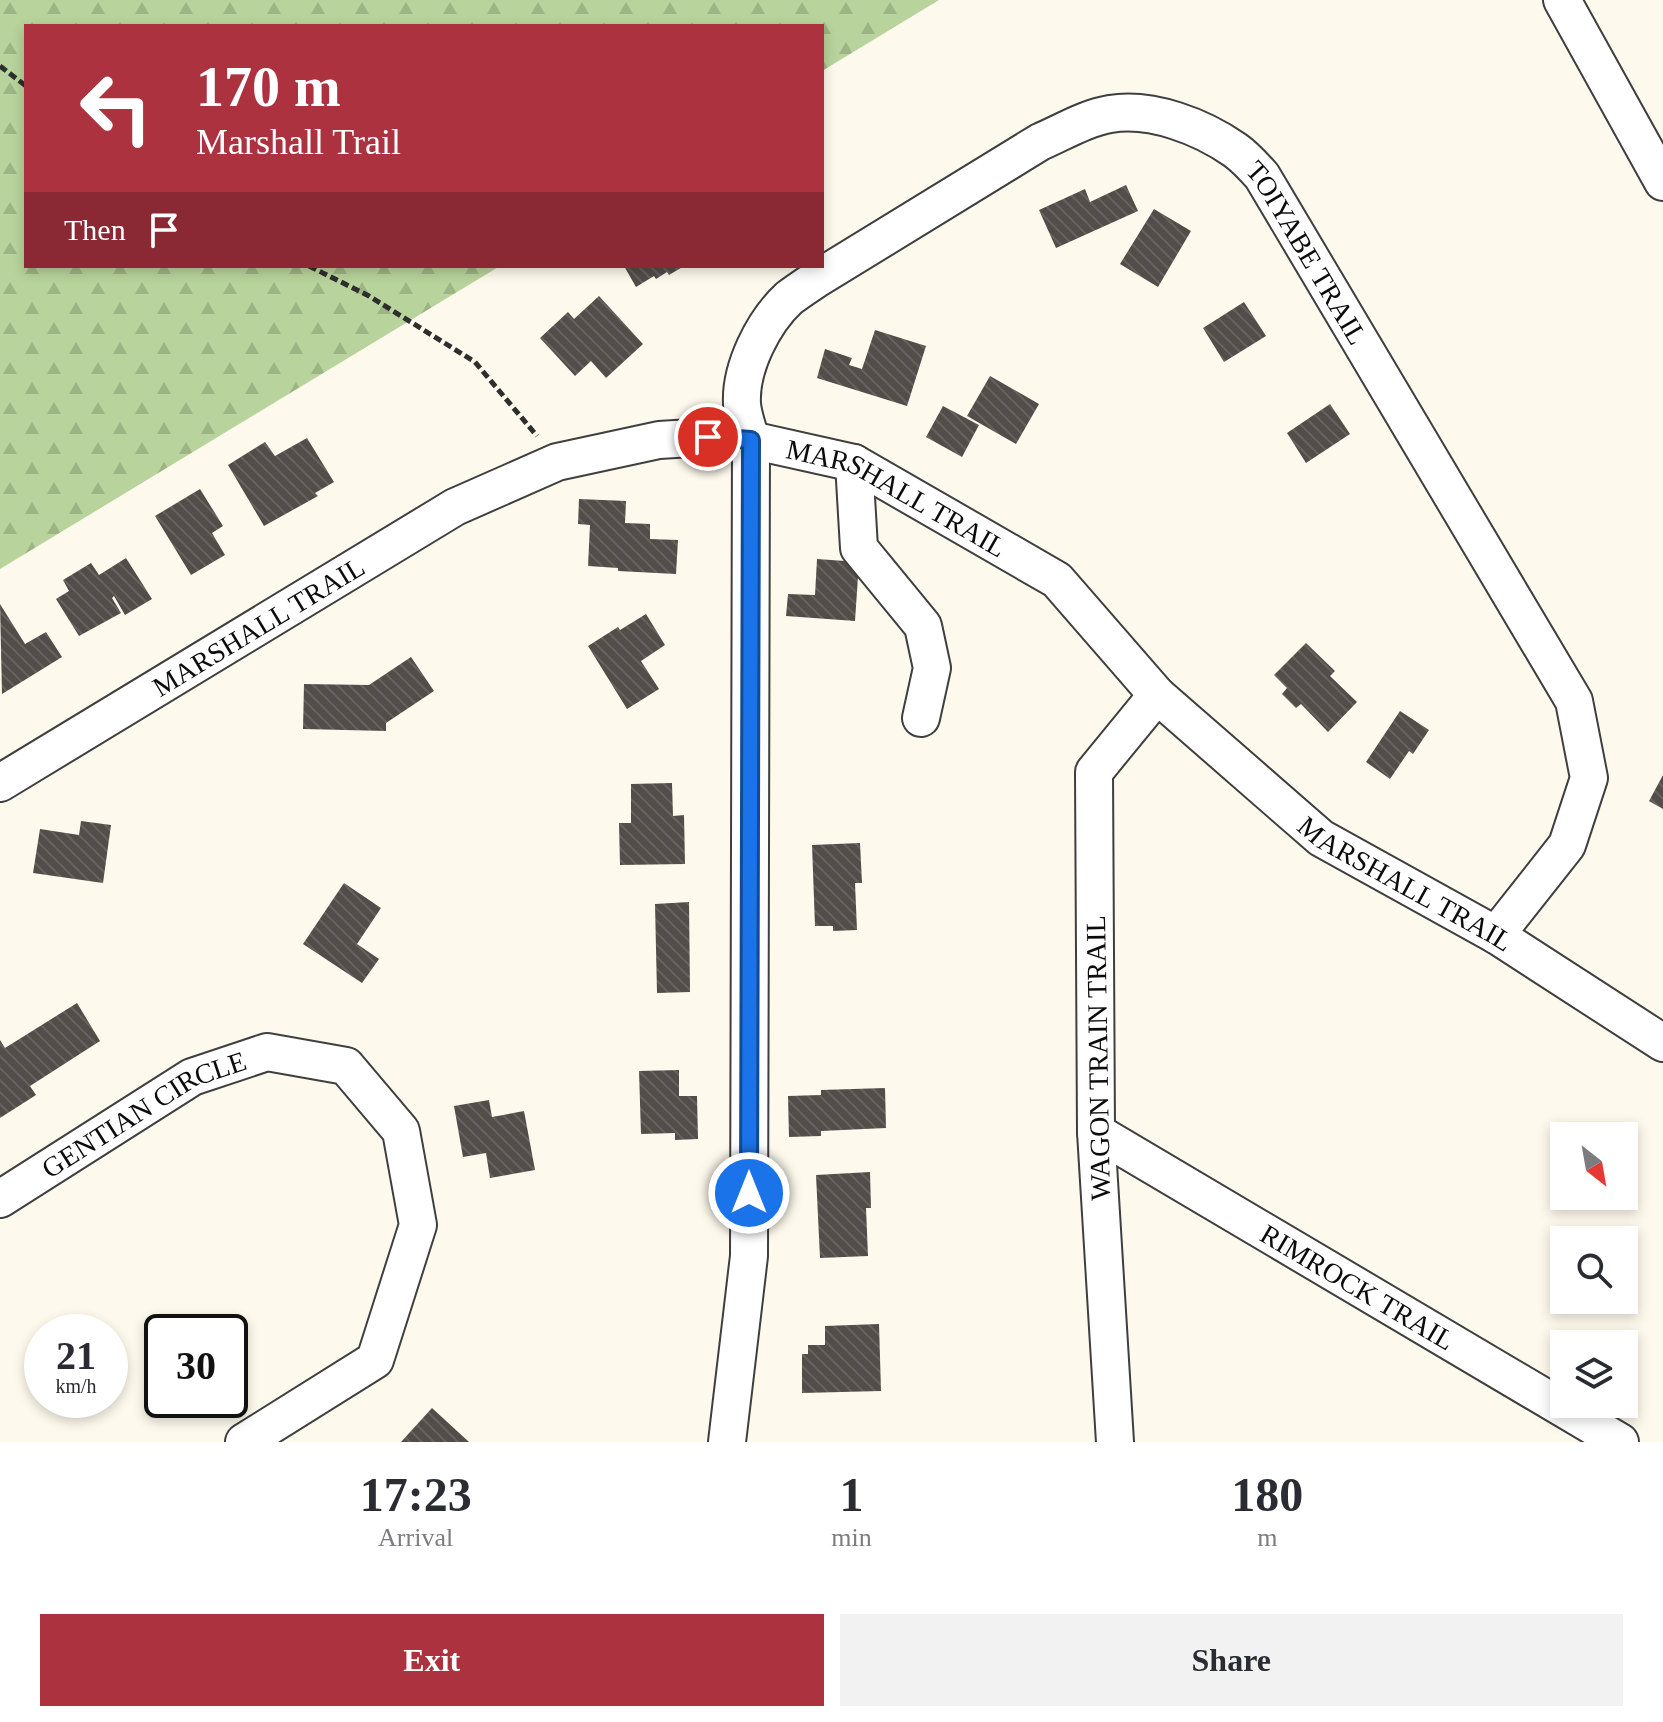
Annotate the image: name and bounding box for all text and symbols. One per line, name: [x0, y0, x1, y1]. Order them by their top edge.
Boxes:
icon: left: [64, 56, 168, 160]
text: 170 m: [196, 56, 341, 118]
text: Marshall Trail: [196, 122, 401, 162]
street label: TOIYABE TRAIL: [1240, 154, 1374, 350]
icon: arrive: [142, 208, 186, 252]
text: Then: [64, 213, 126, 246]
pin: [674, 403, 742, 471]
icon: arrive: [686, 415, 730, 459]
street label: MARSHALL TRAIL: [784, 433, 1012, 563]
street label: MARSHALL TRAIL: [147, 550, 370, 702]
street label: MARSHALL TRAIL: [1292, 810, 1519, 957]
street label: WAGON TRAIN TRAIL: [1080, 915, 1116, 1201]
street label: GENTIAN CIRCLE: [36, 1045, 250, 1184]
north arrow: [1550, 1122, 1638, 1210]
map controls: [1550, 1122, 1638, 1418]
position arrow: [707, 1151, 791, 1235]
street label: RIMROCK TRAIL: [1255, 1218, 1460, 1356]
button: search: [1550, 1226, 1638, 1314]
speed limit sign: 30: [144, 1314, 248, 1418]
button: layers: [1550, 1330, 1638, 1418]
text: 21: [56, 1333, 96, 1378]
text: km/h: [55, 1375, 97, 1397]
text: 17:23: [360, 1468, 472, 1521]
text: 1: [839, 1468, 863, 1521]
text: 180: [1231, 1468, 1303, 1521]
text: Arrival: [378, 1523, 453, 1552]
text: min: [831, 1523, 872, 1552]
text: m: [1257, 1523, 1277, 1552]
button: Exit: [40, 1614, 824, 1706]
button: Share: [840, 1614, 1623, 1706]

